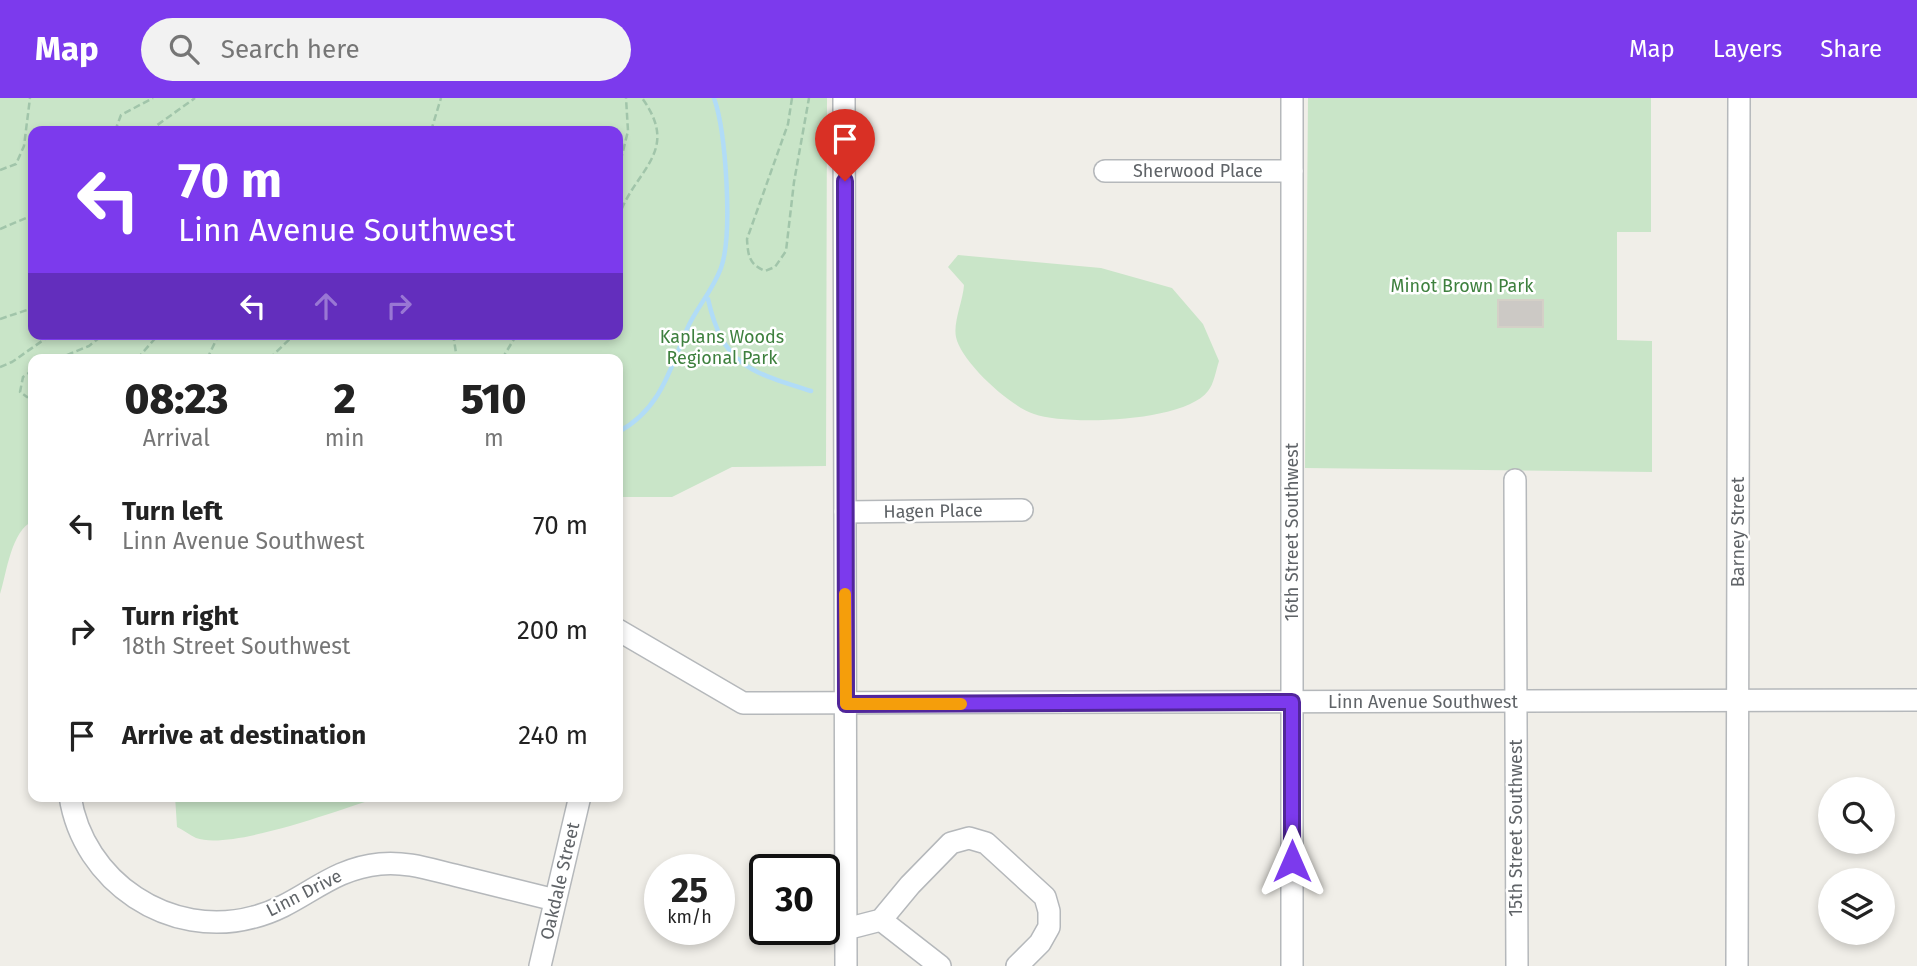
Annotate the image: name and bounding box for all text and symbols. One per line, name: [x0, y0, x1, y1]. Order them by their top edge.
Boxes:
search box: [141, 18, 631, 81]
text: Map: [35, 29, 99, 69]
icon: search: [165, 30, 203, 68]
text: Search here: [221, 34, 360, 65]
text: Map: [1629, 35, 1675, 63]
text: Layers: [1713, 35, 1782, 63]
text: Share: [1820, 35, 1882, 63]
pin: [815, 109, 875, 181]
icon: arrive: [826, 120, 864, 158]
text: 70 m: [178, 151, 282, 210]
icon: left: [63, 154, 154, 245]
street label: Sherwood Place: [1133, 160, 1263, 182]
text: Linn Avenue Southwest: [178, 211, 516, 249]
park label: Minot Brown Park: [1391, 275, 1534, 297]
icon: left: [234, 287, 272, 325]
icon: ahead: [307, 287, 345, 325]
icon: right: [380, 287, 418, 325]
park label: Kaplans Woods Regional Park: [660, 326, 784, 369]
text: 08:23: [125, 374, 228, 424]
text: 2: [334, 374, 356, 424]
text: 510: [461, 374, 526, 424]
text: Arrival: [143, 424, 210, 452]
text: min: [325, 424, 365, 452]
text: m: [484, 424, 504, 452]
street label: 16th Street Southwest: [1281, 442, 1303, 621]
street label: Barney Street: [1727, 476, 1749, 587]
text: Turn left: [122, 496, 223, 527]
street label: Hagen Place: [883, 499, 983, 523]
icon: left: [63, 507, 101, 545]
text: 70 m: [533, 510, 588, 541]
text: Linn Avenue Southwest: [122, 527, 365, 555]
text: Turn right: [122, 601, 239, 632]
icon: right: [63, 612, 101, 650]
text: 200 m: [517, 615, 588, 646]
text: 18th Street Southwest: [122, 632, 350, 660]
street label: Linn Avenue Southwest: [1328, 691, 1518, 713]
icon: arrive: [63, 717, 101, 755]
text: Arrive at destination: [122, 720, 366, 751]
text: 240 m: [518, 720, 588, 751]
street label: 15th Street Southwest: [1505, 739, 1527, 917]
map controls: [1818, 777, 1895, 945]
button: search: [1818, 777, 1895, 854]
street label: Oakdale Street: [536, 820, 584, 942]
position arrow: [1255, 824, 1329, 898]
speed limit sign: 30: [749, 854, 840, 945]
street label: Linn Drive: [262, 865, 346, 921]
button: layers: [1818, 868, 1895, 945]
text: 25: [671, 869, 708, 911]
text: km/h: [667, 906, 712, 928]

